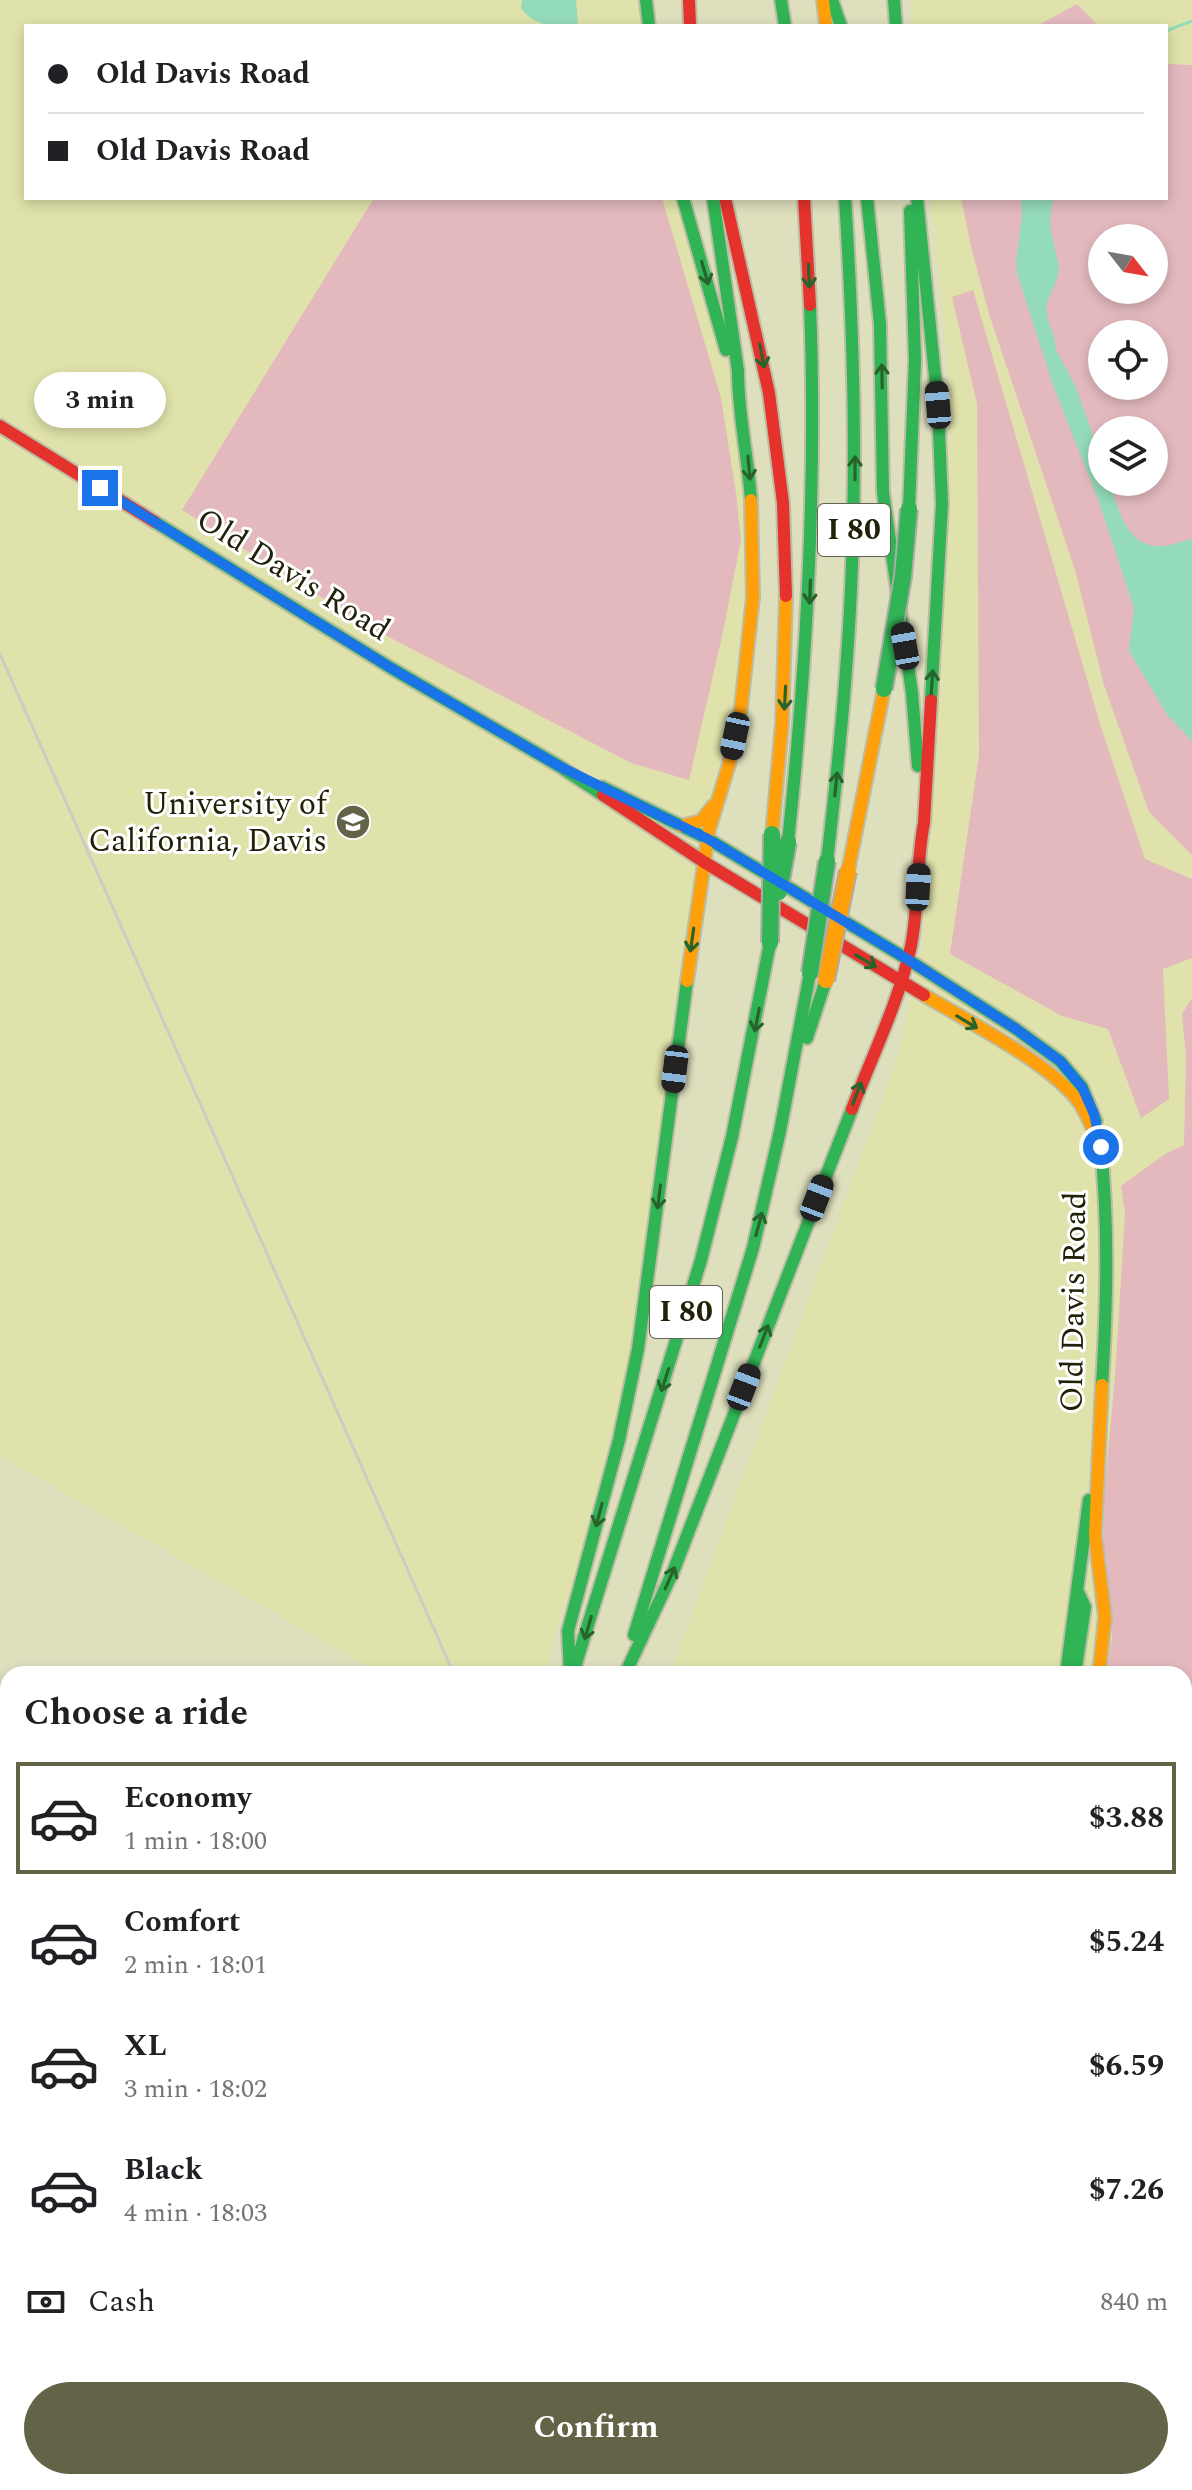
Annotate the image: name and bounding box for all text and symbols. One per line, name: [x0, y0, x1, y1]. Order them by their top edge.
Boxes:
text: Old Davis Road: [96, 51, 310, 97]
text: Old Davis Road: [96, 128, 310, 174]
north arrow: [1088, 224, 1168, 304]
map controls: [1088, 224, 1168, 496]
one-way arrow: [698, 259, 713, 285]
one-way arrow: [801, 262, 816, 289]
button: locate: [1088, 320, 1168, 400]
one-way arrow: [755, 343, 770, 368]
one-way arrow: [874, 363, 889, 390]
callout: 3 min: [34, 372, 166, 428]
text: 3 min: [65, 380, 135, 420]
car: [924, 380, 952, 430]
button: layers: [1088, 416, 1168, 496]
one-way arrow: [742, 454, 757, 481]
one-way arrow: [847, 455, 863, 482]
route end: [82, 470, 118, 506]
street label: Old Davis Road: [186, 496, 400, 654]
road number: I 80: [818, 504, 890, 556]
one-way arrow: [803, 578, 818, 605]
car: [889, 620, 921, 672]
one-way arrow: [925, 669, 940, 696]
one-way arrow: [778, 684, 793, 711]
car: [718, 710, 752, 762]
one-way arrow: [829, 771, 844, 797]
place label: University of California, Davis: [88, 780, 330, 866]
school or university icon: University of California, Davis: [334, 803, 372, 841]
car: [905, 862, 931, 912]
one-way arrow: [684, 926, 699, 952]
one-way arrow: [854, 953, 877, 969]
one-way arrow: [748, 1006, 763, 1032]
one-way arrow: [955, 1014, 978, 1030]
car: [660, 1044, 690, 1094]
one-way arrow: [851, 1081, 865, 1106]
route start: [1083, 1129, 1119, 1165]
car: [797, 1171, 837, 1225]
one-way arrow: [651, 1184, 666, 1210]
street label: Old Davis Road: [1048, 1191, 1100, 1413]
one-way arrow: [752, 1212, 767, 1238]
road number: I 80: [650, 1286, 722, 1338]
one-way arrow: [758, 1324, 772, 1349]
car: [724, 1360, 764, 1414]
one-way arrow: [656, 1367, 671, 1392]
one-way arrow: [591, 1502, 606, 1528]
one-way arrow: [663, 1566, 678, 1590]
one-way arrow: [580, 1615, 595, 1641]
text: Choose a ride: [24, 1686, 248, 1741]
text: Economy: [124, 1775, 251, 1821]
icon: car: [28, 1782, 100, 1854]
text: $3.88: [1089, 1795, 1164, 1841]
text: 1 min · 18:00: [124, 1821, 267, 1861]
text: Comfort: [124, 1899, 240, 1945]
icon: car: [28, 1906, 100, 1978]
text: $5.24: [1089, 1919, 1164, 1965]
text: 2 min · 18:01: [124, 1945, 267, 1985]
text: XL: [124, 2023, 167, 2069]
icon: car: [28, 2030, 100, 2102]
text: $6.59: [1089, 2043, 1164, 2089]
text: 3 min · 18:02: [124, 2069, 267, 2109]
text: Black: [124, 2147, 203, 2193]
icon: car: [28, 2154, 100, 2226]
text: $7.26: [1089, 2167, 1164, 2213]
text: 4 min · 18:03: [124, 2193, 267, 2233]
text: Cash: [88, 2279, 155, 2325]
icon: cash: [24, 2280, 68, 2324]
text: 840 m: [1100, 2282, 1168, 2322]
button: Confirm: [24, 2382, 1168, 2474]

